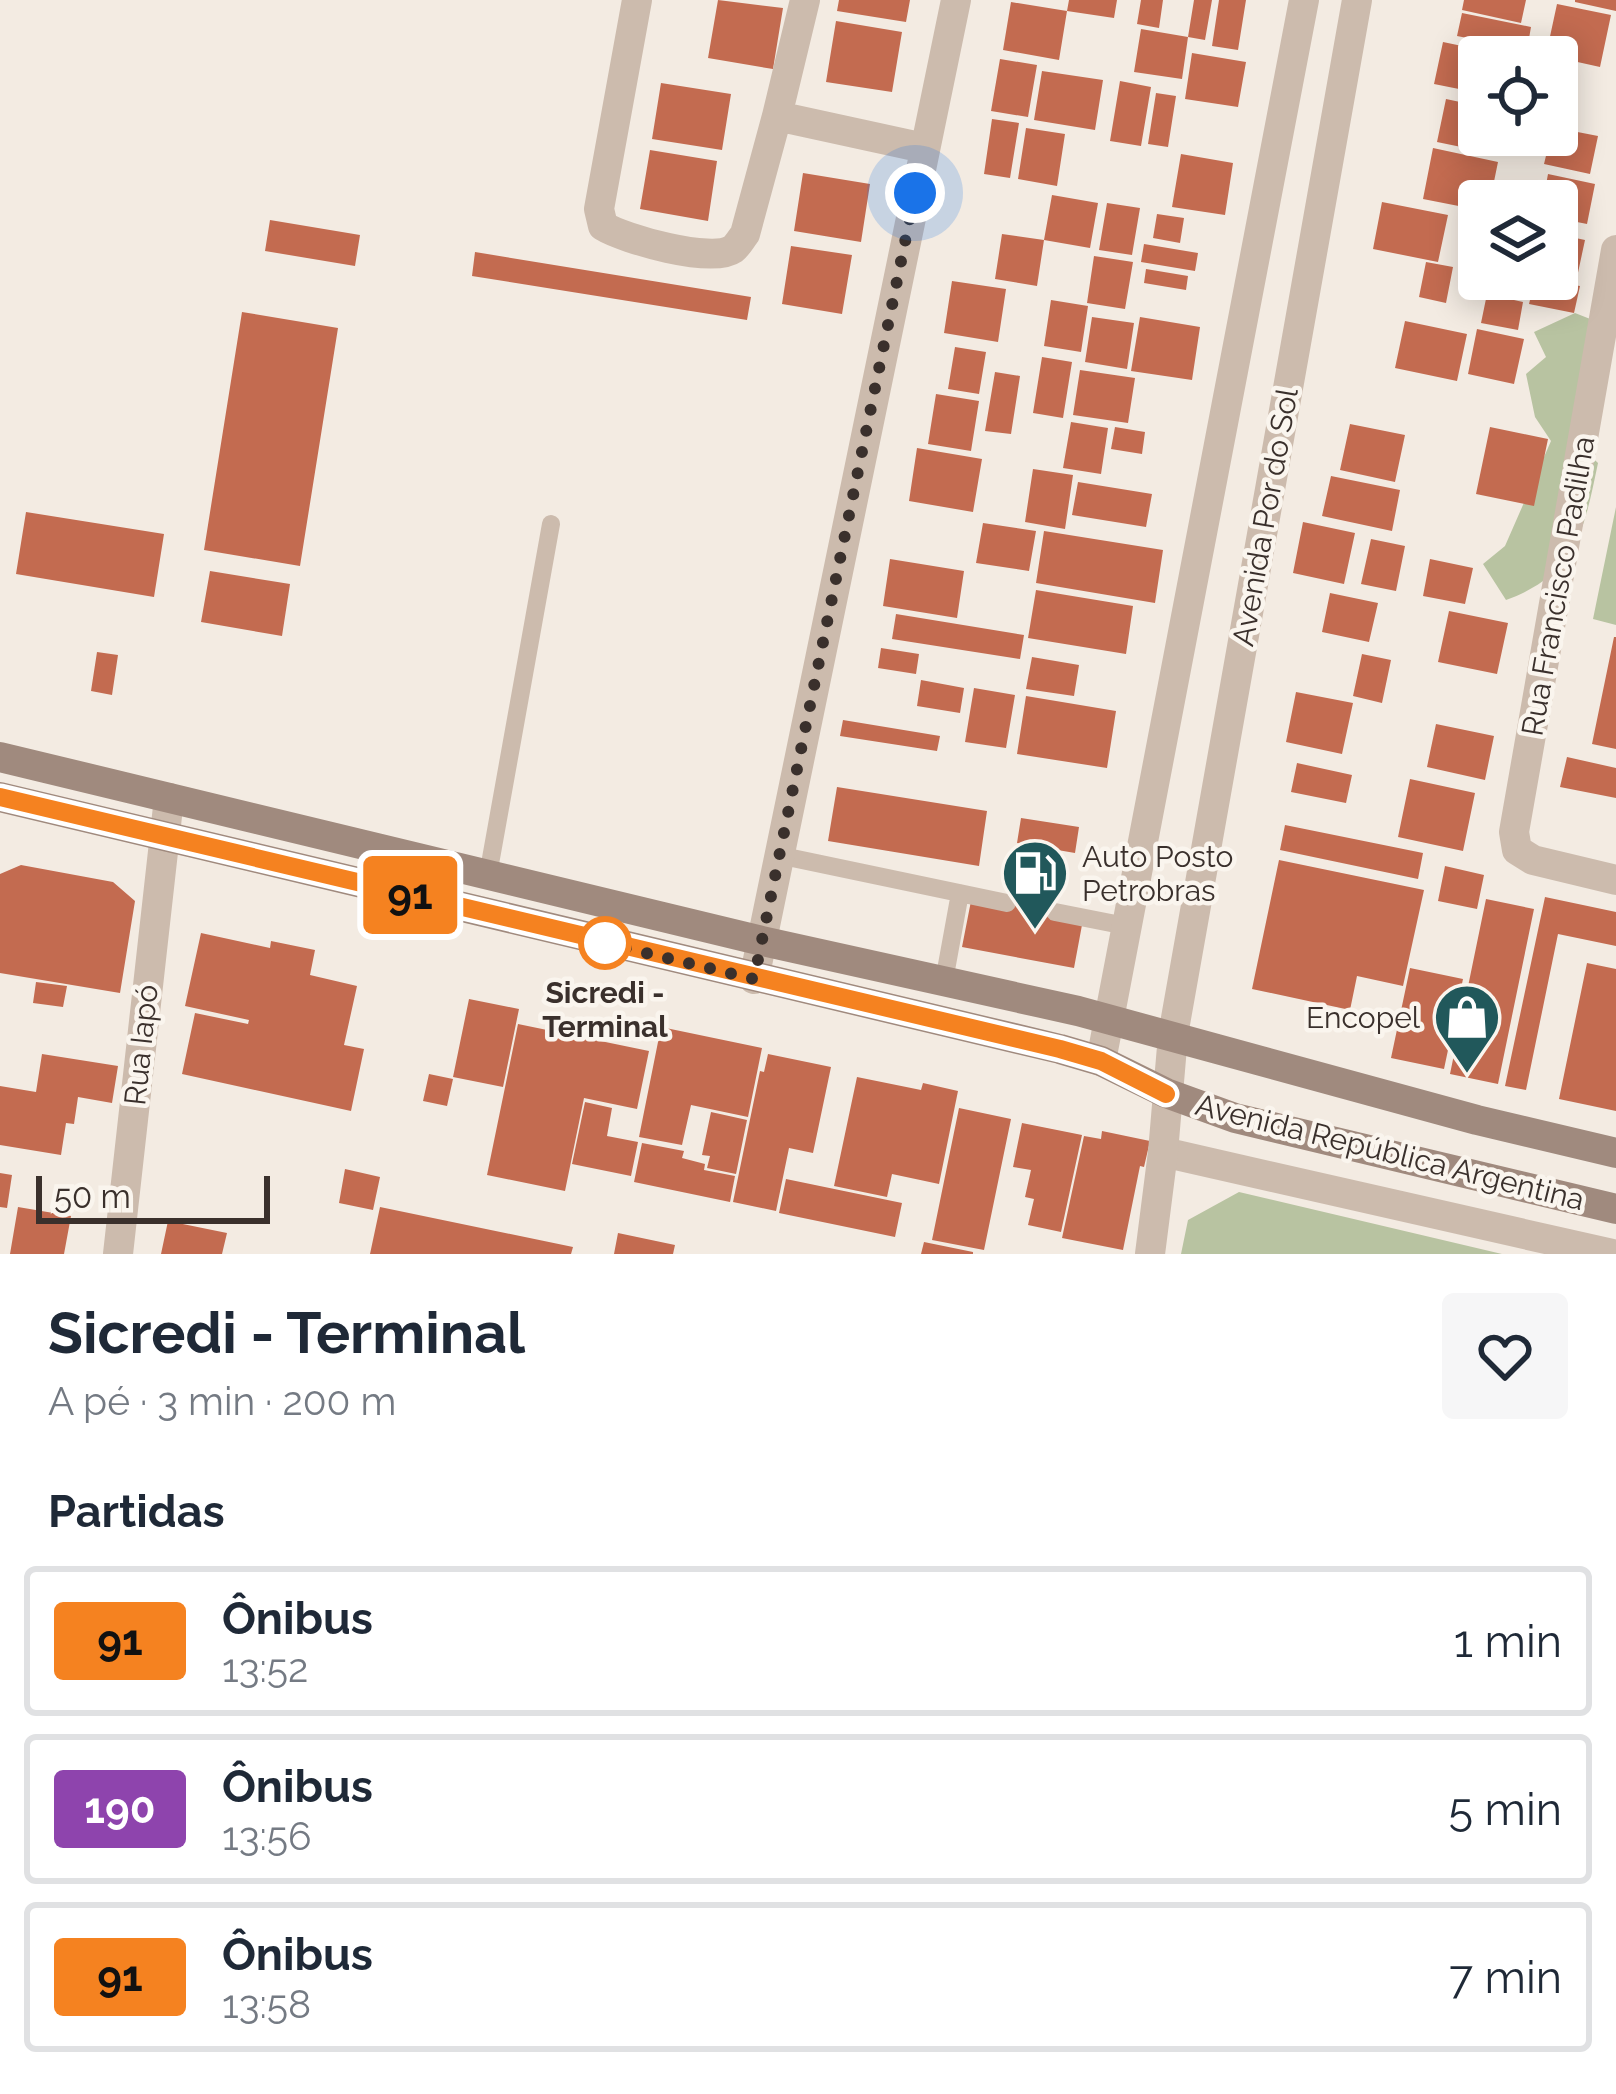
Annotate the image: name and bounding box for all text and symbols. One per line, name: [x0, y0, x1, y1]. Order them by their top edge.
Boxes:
map controls: [1458, 36, 1578, 300]
button: locate: [1458, 36, 1578, 156]
your location: [885, 163, 945, 223]
button: layers: [1458, 180, 1578, 300]
street label: Avenida Por do Sol: [1225, 385, 1305, 649]
street label: Rua Francisco Padilha: [1514, 434, 1602, 738]
fuel station icon: Auto Posto Petrobras: [1000, 838, 1070, 932]
place label: Auto Posto Petrobras: [1082, 839, 1233, 908]
line badge: 91: [356, 856, 464, 934]
text: 91: [387, 870, 433, 919]
marker: Sicredi - Terminal: [580, 918, 630, 968]
place label: Sicredi - Terminal: [542, 975, 668, 1044]
shop icon: Encopel: [1432, 982, 1502, 1076]
street label: Rua Iapó: [117, 983, 165, 1107]
place label: Encopel: [1306, 1000, 1421, 1035]
street label: Avenida República Argentina: [1192, 1087, 1588, 1217]
scale bar: [36, 1170, 270, 1223]
text: 50 m: [54, 1177, 131, 1216]
button: heart: [1442, 1293, 1568, 1419]
text: Sicredi - Terminal: [48, 1299, 525, 1366]
text: A pé · 3 min · 200 m: [48, 1378, 396, 1424]
text: Partidas: [48, 1485, 225, 1538]
text: Ônibus: [222, 1592, 373, 1645]
text: 1 min: [1454, 1615, 1562, 1668]
text: 91: [97, 1616, 143, 1665]
text: 13:52: [222, 1645, 308, 1691]
text: Ônibus: [222, 1760, 373, 1813]
text: 5 min: [1449, 1783, 1562, 1836]
text: 190: [84, 1784, 156, 1833]
text: 13:56: [222, 1813, 312, 1859]
text: Ônibus: [222, 1928, 373, 1981]
text: 7 min: [1449, 1951, 1562, 2004]
text: 91: [97, 1952, 143, 2001]
text: 13:58: [222, 1981, 311, 2027]

